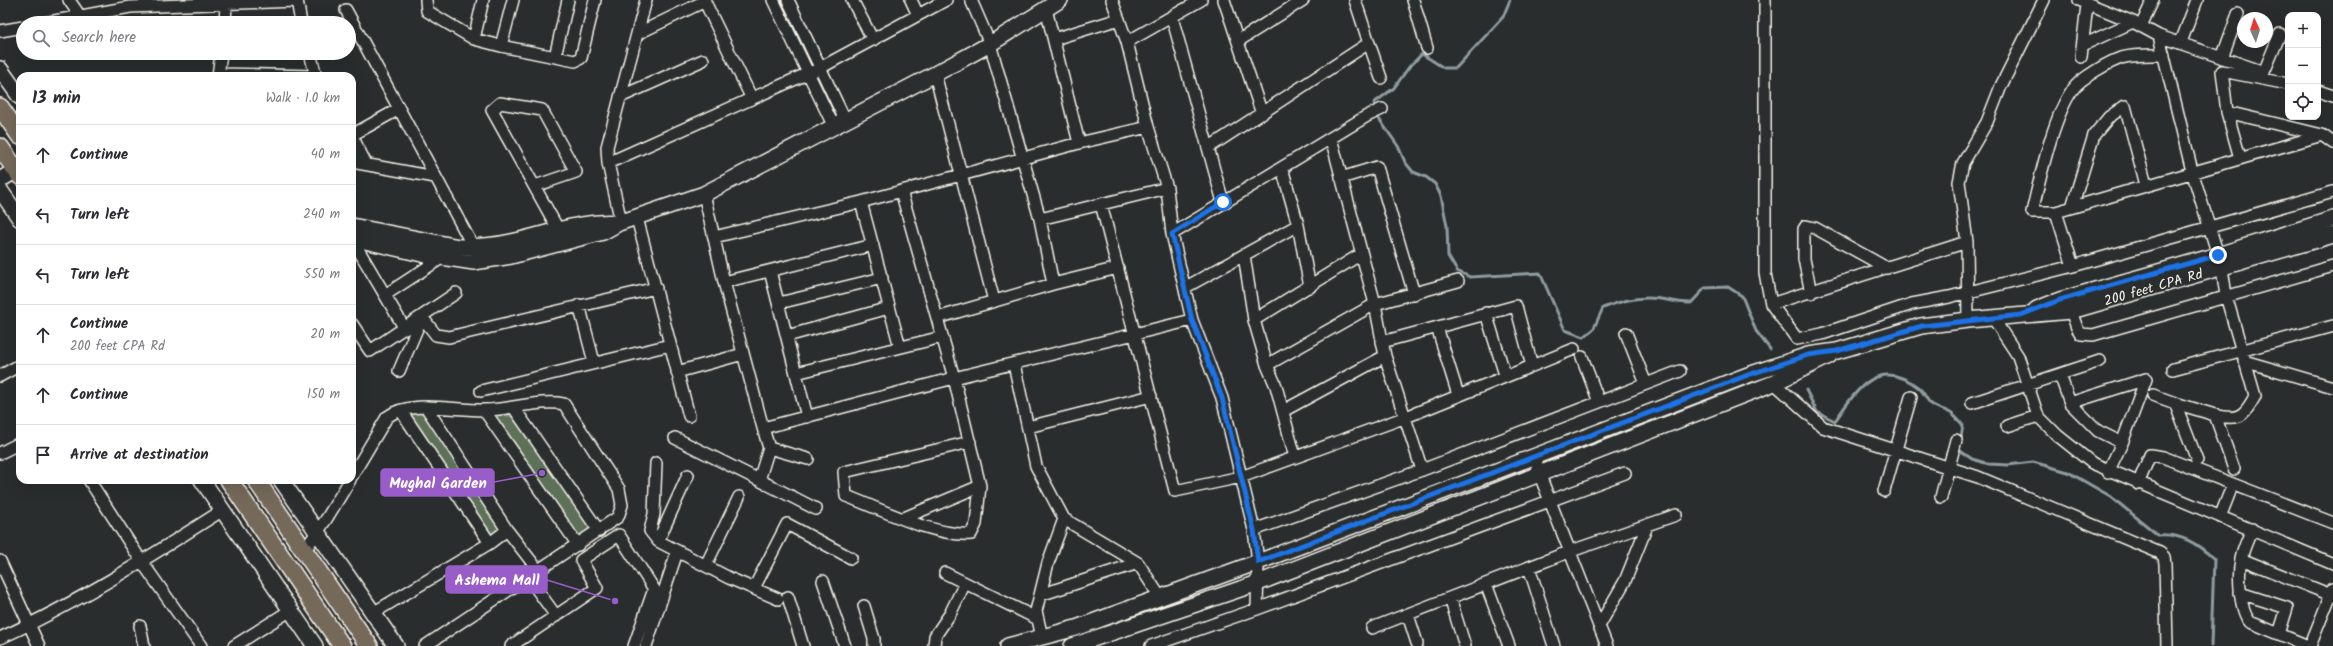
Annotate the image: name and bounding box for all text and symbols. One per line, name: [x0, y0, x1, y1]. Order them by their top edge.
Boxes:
north arrow: [2237, 12, 2273, 48]
map controls: [2285, 12, 2321, 120]
button: +: [2285, 12, 2321, 48]
search box: [16, 16, 356, 60]
text: Search here: [62, 26, 136, 50]
icon: search: [30, 27, 52, 49]
button: −: [2285, 48, 2321, 84]
button: locate: [2285, 84, 2321, 120]
text: 13 min: [32, 85, 81, 112]
text: Walk · 1.0 km: [266, 88, 340, 109]
text: Continue: [70, 143, 128, 167]
icon: ahead: [32, 144, 54, 166]
text: 40 m: [311, 144, 340, 165]
route start: [1214, 193, 1232, 211]
text: Turn left: [70, 203, 130, 227]
icon: left: [32, 204, 54, 226]
text: 240 m: [303, 204, 340, 225]
route end: [2209, 246, 2227, 264]
text: Turn left: [70, 263, 130, 287]
street label: 200 feet CPA Rd: [2101, 263, 2206, 313]
icon: left: [32, 264, 54, 286]
text: 550 m: [304, 264, 340, 285]
text: Continue: [70, 312, 128, 336]
icon: ahead: [32, 324, 54, 346]
text: 20 m: [310, 324, 340, 345]
text: 200 feet CPA Rd: [70, 336, 165, 357]
text: Continue: [70, 383, 128, 407]
icon: ahead: [32, 384, 54, 406]
text: 150 m: [307, 384, 340, 405]
text: Arrive at destination: [70, 443, 209, 467]
icon: arrive: [32, 444, 54, 466]
callout: Mughal Garden: [381, 469, 494, 496]
text: Mughal Garden: [389, 472, 487, 496]
callout: Ashema Mall: [446, 566, 547, 593]
text: Ashema Mall: [455, 569, 539, 593]

